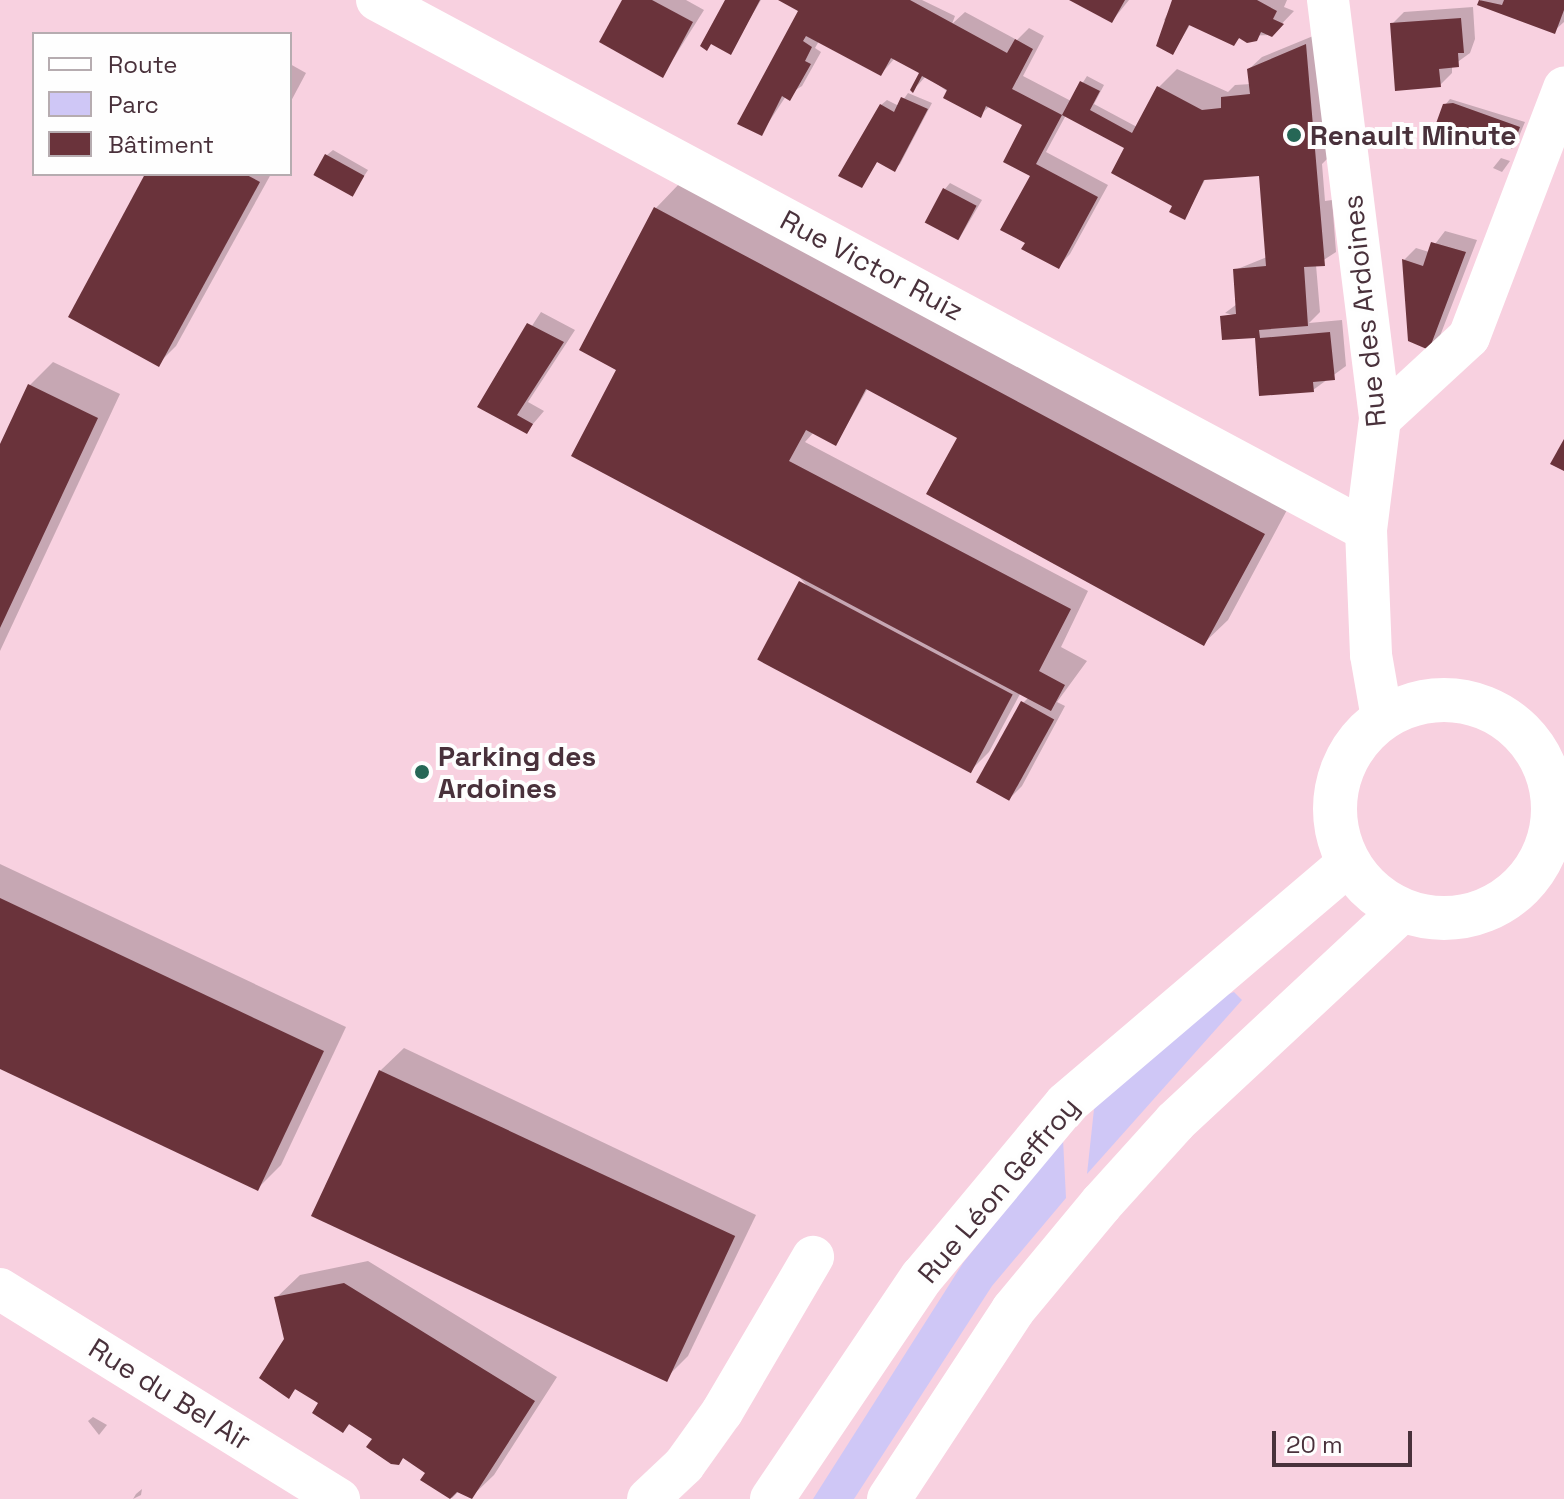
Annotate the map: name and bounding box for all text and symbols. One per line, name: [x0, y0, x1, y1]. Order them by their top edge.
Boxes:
legend: [32, 32, 292, 176]
text: Route: [108, 49, 177, 80]
text: Parc: [108, 89, 159, 120]
place label: Renault Minute: [1310, 118, 1516, 152]
marker: Renault Minute: [1285, 126, 1303, 144]
text: Bâtiment: [108, 129, 214, 160]
street label: Rue des Ardoines: [1335, 193, 1393, 429]
street label: Rue Victor Ruiz: [775, 203, 969, 327]
place label: Parking des Ardoines: [438, 739, 596, 805]
marker: Parking des Ardoines: [413, 763, 431, 781]
street label: Rue Léon Geffroy: [910, 1090, 1086, 1290]
street label: Rue du Bel Air: [83, 1331, 257, 1457]
scale bar: [1276, 1415, 1416, 1465]
text: 20 m: [1286, 1429, 1343, 1460]

